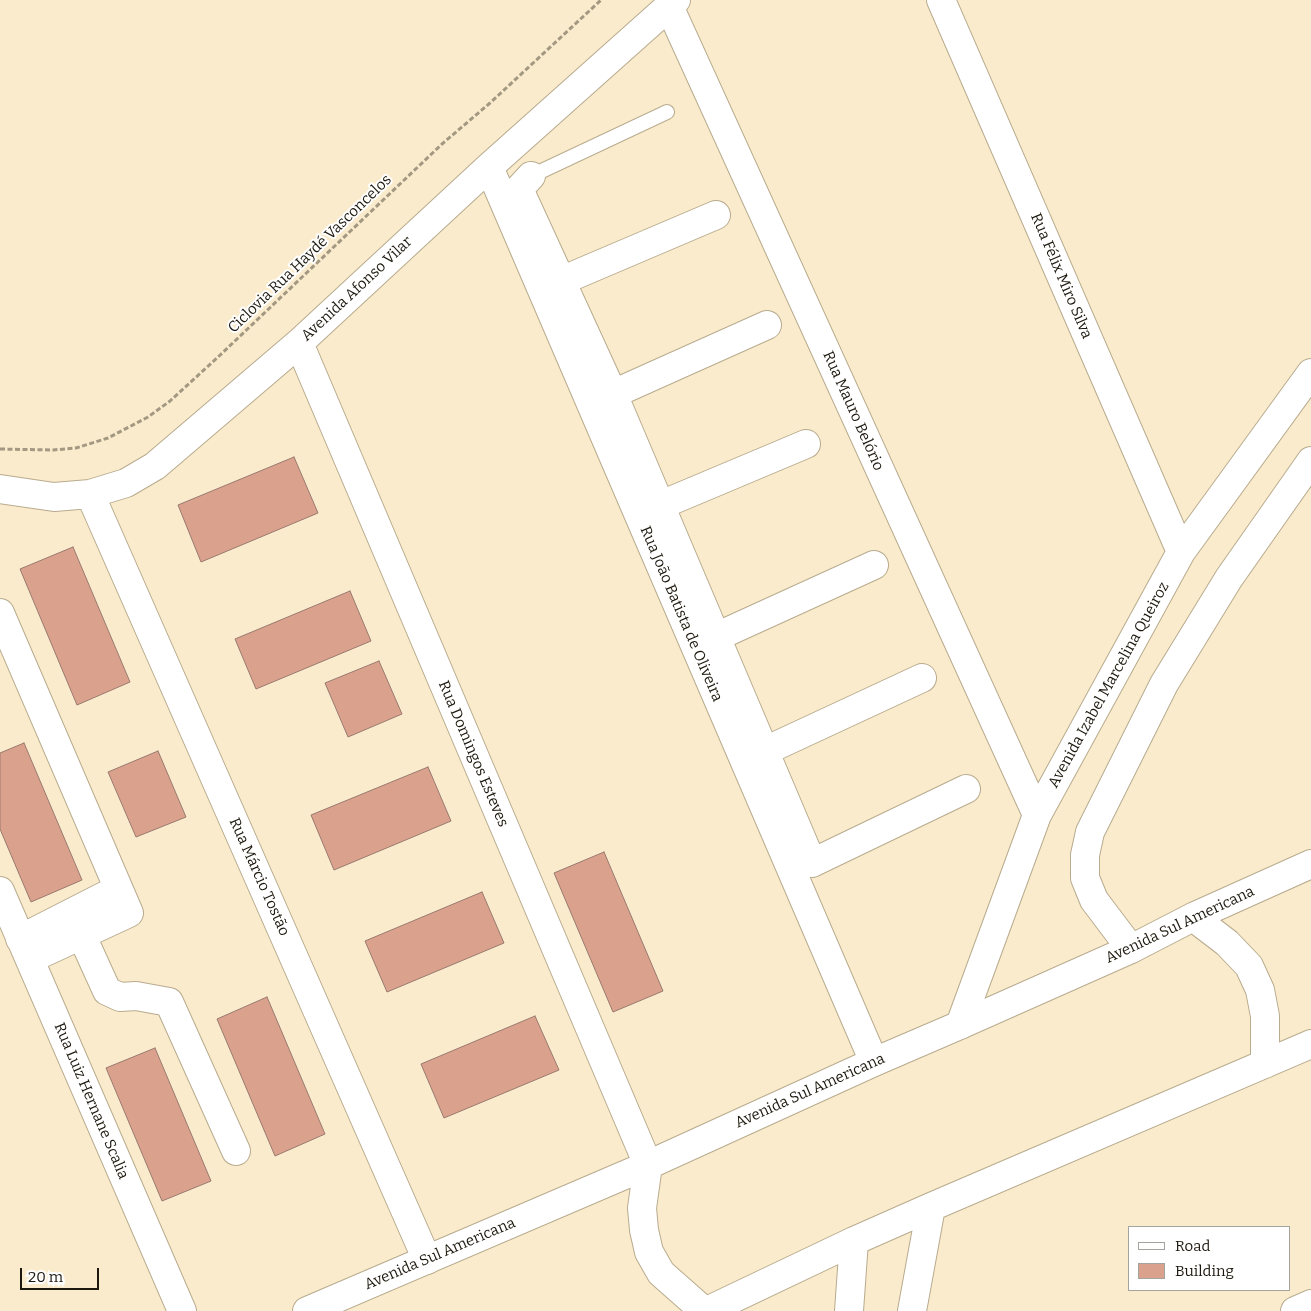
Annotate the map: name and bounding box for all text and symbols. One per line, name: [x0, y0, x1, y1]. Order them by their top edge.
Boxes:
street label: Ciclovia Rua Haydé Vasconcelos: [225, 171, 395, 337]
street label: Rua Félix Miro Silva: [1026, 211, 1096, 341]
street label: Avenida Afonso Vilar: [298, 233, 416, 345]
street label: Rua Mauro Belório: [819, 348, 887, 474]
street label: Rua João Batista de Oliveira: [636, 524, 726, 704]
street label: Avenida Izabel Marcelina Queiroz: [1045, 579, 1173, 791]
street label: Rua Domingos Esteves: [434, 678, 512, 830]
street label: Rua Márcio Tostão: [225, 815, 293, 939]
street label: Avenida Sul Americana: [1103, 883, 1257, 967]
street label: Rua Luiz Hernane Scalia: [50, 1020, 132, 1182]
street label: Avenida Sul Americana: [732, 1050, 888, 1132]
street label: Avenida Sul Americana: [362, 1214, 518, 1294]
legend: [1128, 1226, 1291, 1291]
text: Road: [1175, 1237, 1210, 1255]
scale bar: [22, 1258, 101, 1290]
text: Building: [1175, 1262, 1234, 1280]
text: 20 m: [28, 1268, 63, 1286]

